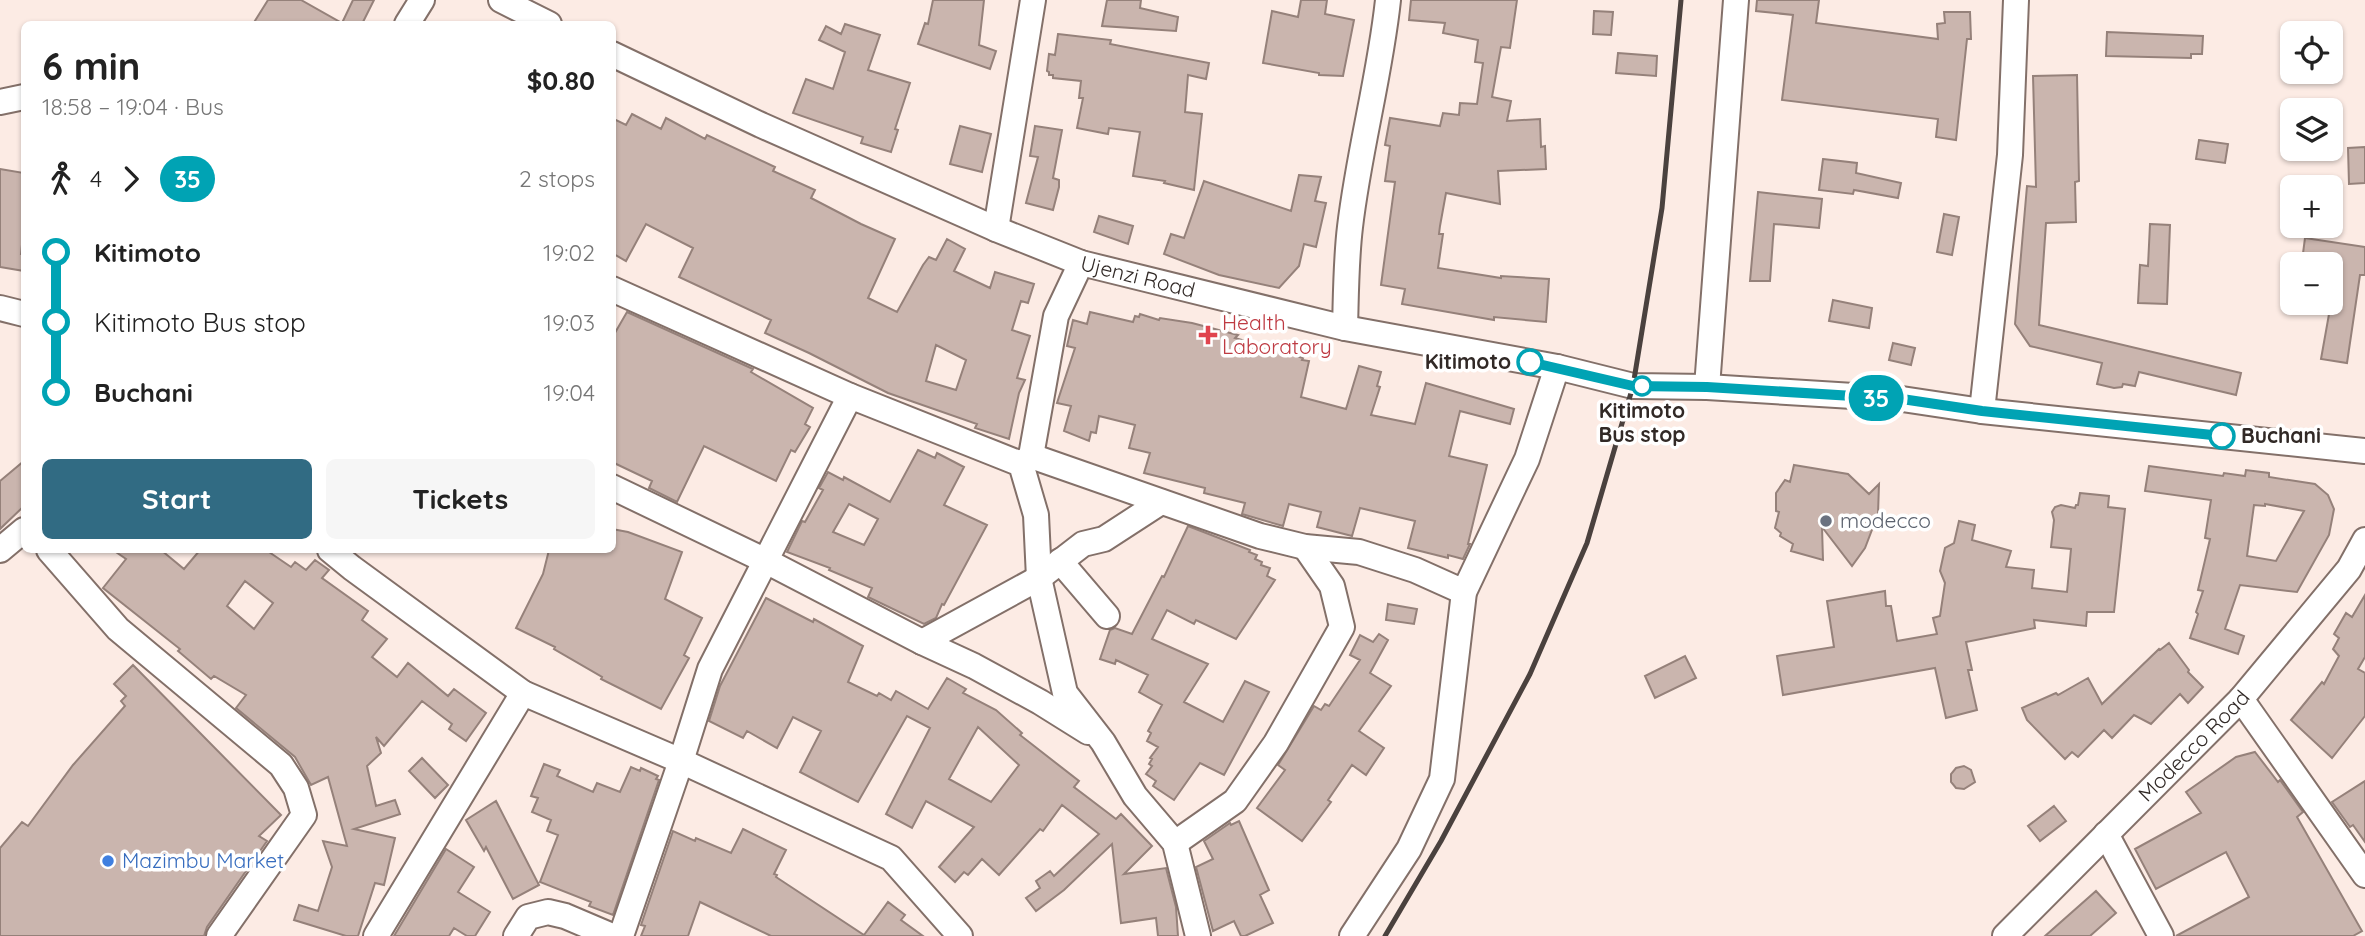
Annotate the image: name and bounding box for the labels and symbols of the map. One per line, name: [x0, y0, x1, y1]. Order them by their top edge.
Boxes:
street label: Ujenzi Road: [1078, 249, 1198, 303]
place label: Health Laboratory: [1222, 309, 1332, 359]
marker: Health Laboratory: [1200, 327, 1216, 343]
place label: Kitimoto: [1425, 348, 1511, 374]
marker: Kitimoto: [1517, 349, 1543, 375]
line badge: 35: [1844, 375, 1908, 421]
marker: Kitimoto Bus stop: [1632, 376, 1652, 396]
place label: Kitimoto Bus stop: [1599, 397, 1685, 447]
place label: Buchani: [2241, 422, 2321, 448]
marker: Buchani: [2209, 423, 2235, 449]
place label: modecco: [1840, 507, 1931, 533]
marker: modecco: [1818, 513, 1834, 529]
street label: Modecco Road: [2132, 685, 2255, 807]
place label: Mazimbu Market: [122, 847, 284, 873]
marker: Mazimbu Market: [100, 853, 116, 869]

